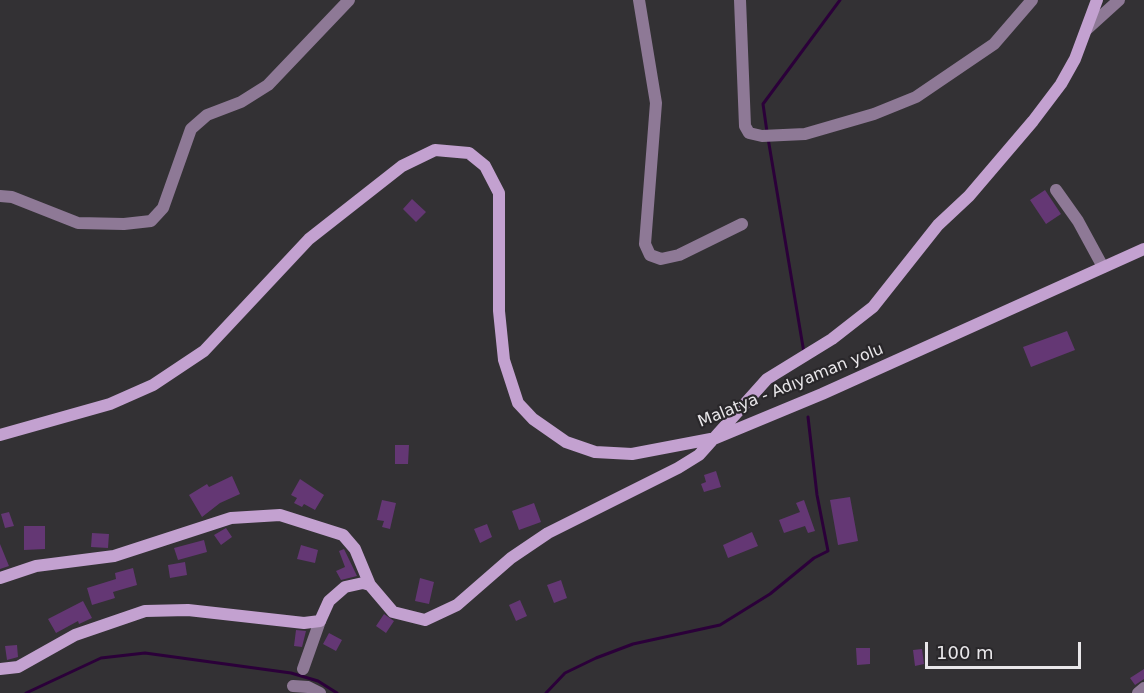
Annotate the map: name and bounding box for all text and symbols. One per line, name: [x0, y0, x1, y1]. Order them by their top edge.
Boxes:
street label: Malatya - Adıyaman yolu: [695, 340, 887, 432]
scale bar: [928, 630, 1084, 668]
text: 100 m: [936, 642, 994, 663]

